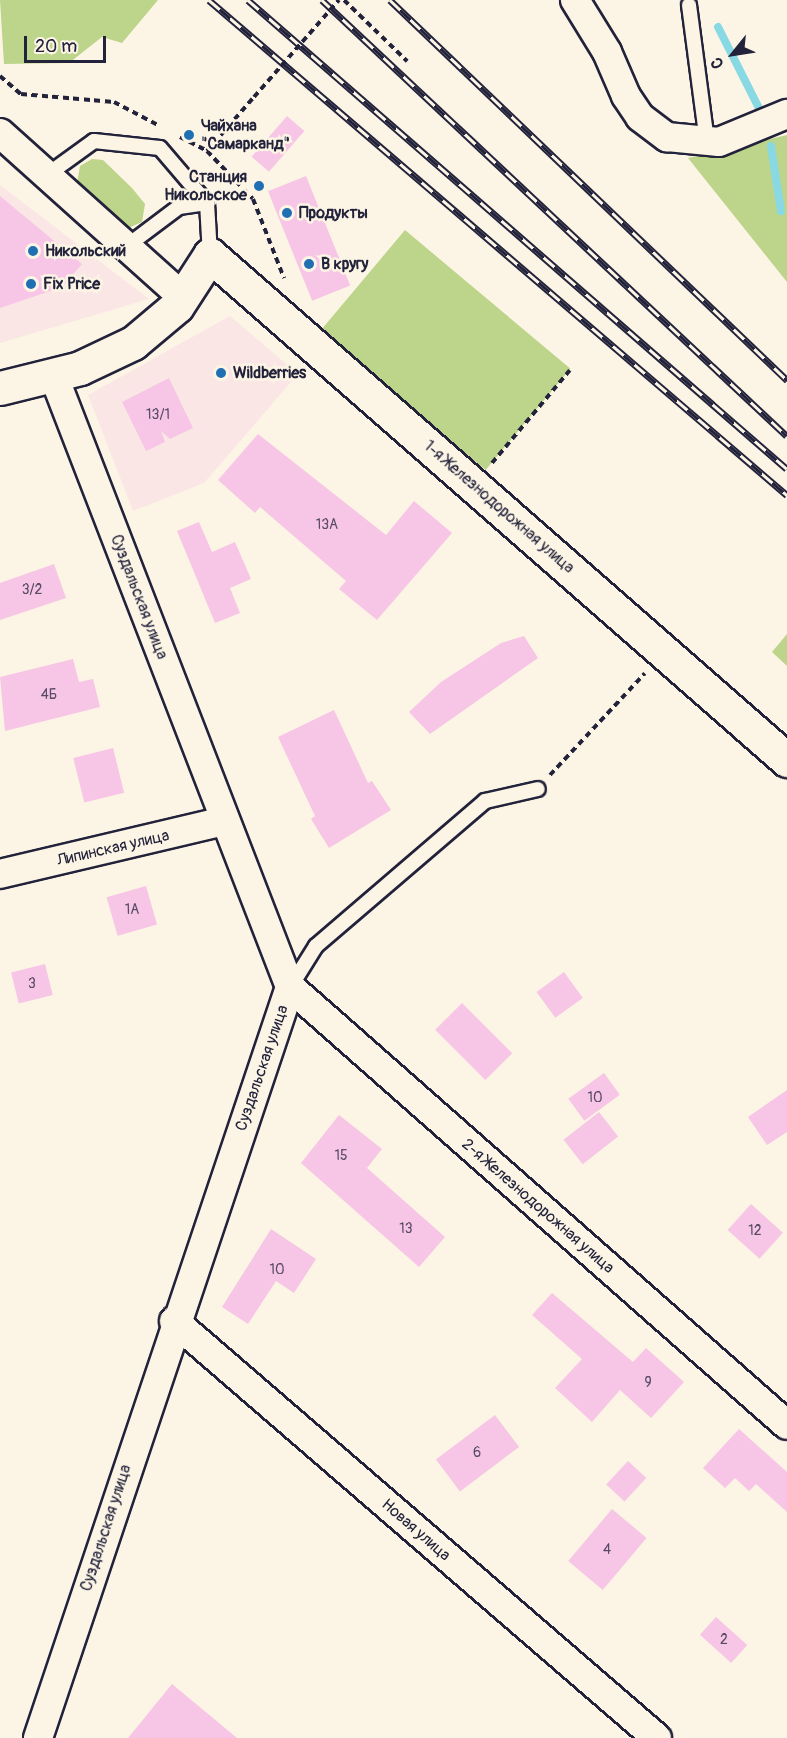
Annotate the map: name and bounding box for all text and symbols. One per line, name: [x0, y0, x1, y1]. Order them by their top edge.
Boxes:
scale bar: [27, 24, 110, 62]
north arrow: [703, 24, 763, 84]
text: 20 m: [35, 35, 77, 58]
text: С: [706, 54, 729, 72]
place label: Чайхана "Самарканд": [201, 116, 290, 154]
marker: Чайхана "Самарканд": [182, 128, 196, 142]
place label: Станция Никольское: [164, 167, 247, 205]
marker: Станция Никольское: [252, 179, 266, 193]
place label: Продукты: [299, 203, 368, 223]
marker: Продукты: [280, 206, 294, 220]
place label: Никольский: [45, 241, 126, 261]
marker: Никольский: [26, 244, 40, 258]
place label: В кругу: [321, 254, 368, 274]
marker: В кругу: [302, 257, 316, 271]
place label: Fix Price: [43, 274, 100, 294]
marker: Fix Price: [24, 277, 38, 291]
place label: Wildberries: [233, 363, 306, 383]
marker: Wildberries: [214, 366, 228, 380]
house number: 13/1: [146, 407, 170, 423]
street label: 1-я Железнодорожная улица: [420, 436, 578, 578]
house number: 13А: [316, 517, 338, 533]
street label: Суздальская улица: [106, 532, 172, 662]
house number: 3/2: [22, 582, 42, 598]
house number: 4Б: [41, 687, 57, 703]
street label: Липинская улица: [55, 826, 171, 870]
house number: 1А: [125, 902, 139, 918]
house number: 3: [28, 976, 36, 992]
street label: Суздальская улица: [231, 1003, 293, 1133]
house number: 10: [587, 1090, 603, 1106]
street label: 2-я Железнодорожная улица: [458, 1135, 618, 1277]
house number: 15: [334, 1148, 348, 1164]
house number: 13: [399, 1221, 413, 1237]
house number: 12: [748, 1223, 762, 1239]
house number: 10: [269, 1262, 285, 1278]
house number: 9: [644, 1375, 652, 1391]
house number: 6: [473, 1445, 481, 1461]
street label: Суздальская улица: [76, 1462, 136, 1594]
street label: Новая улица: [378, 1495, 454, 1565]
house number: 4: [603, 1542, 611, 1558]
house number: 2: [720, 1632, 728, 1648]

